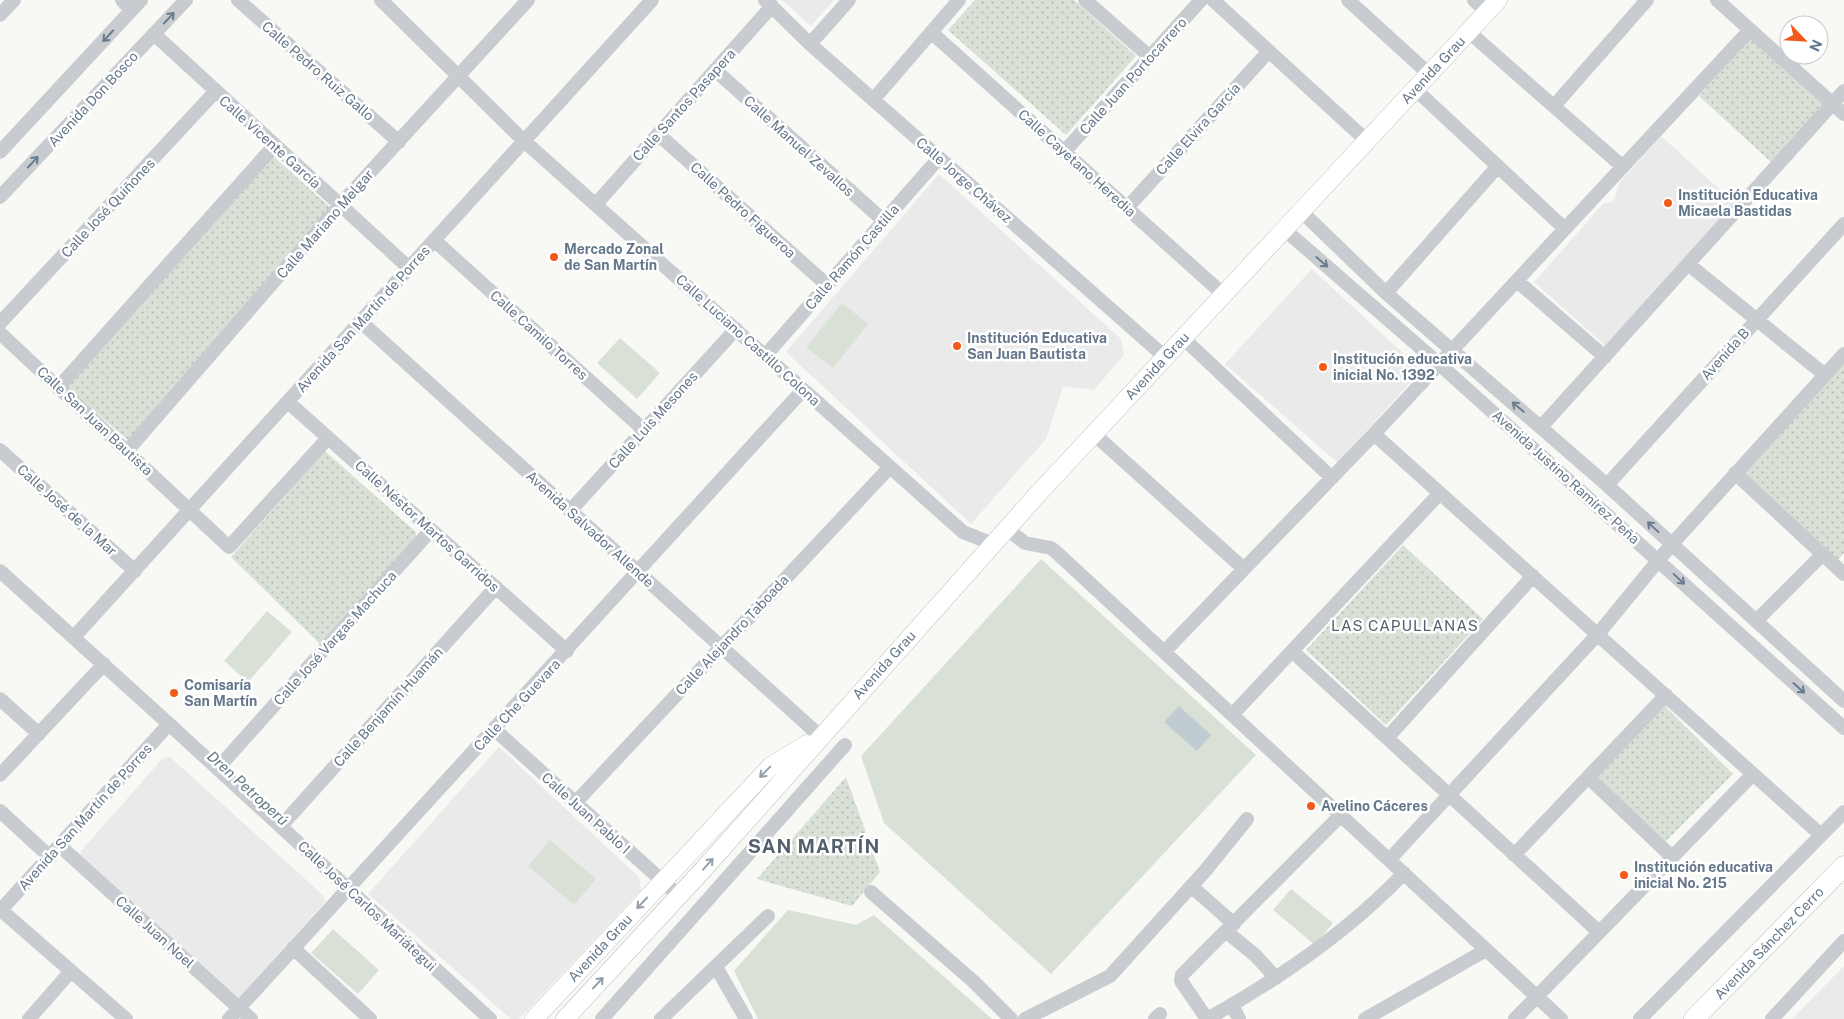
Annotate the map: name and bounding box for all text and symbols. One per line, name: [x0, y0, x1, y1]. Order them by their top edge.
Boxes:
one-way arrow: [163, 12, 175, 24]
street label: Calle Juan Portocarrero: [1076, 14, 1190, 138]
north arrow: [1779, 15, 1829, 65]
street label: Calle Pedro Ruiz Gallo: [259, 18, 377, 124]
one-way arrow: [102, 29, 114, 42]
street label: Avenida Grau: [1398, 33, 1468, 107]
text: N: [1806, 37, 1825, 54]
street label: Calle Santos Pasapera: [629, 46, 739, 164]
street label: Avenida Don Bosco: [45, 48, 141, 150]
street label: Calle Elvira García: [1153, 80, 1243, 178]
street label: Calle Vicente García: [216, 92, 324, 192]
street label: Calle Manuel Zevallos: [741, 92, 857, 200]
street label: Calle Cayetano Heredia: [1015, 106, 1139, 220]
street label: Calle Jorge Chávez: [913, 134, 1015, 226]
one-way arrow: [27, 155, 39, 168]
street label: Calle José Quiñones: [58, 155, 158, 261]
street label: Calle Pedro Figueroa: [687, 159, 799, 261]
street label: Calle Mariano Melgar: [273, 166, 377, 282]
place label: Institución Educativa Micaela Bastidas: [1678, 187, 1818, 219]
marker: Institución Educativa Micaela Bastidas: [1662, 197, 1674, 209]
street label: Calle Ramón Castilla: [802, 201, 902, 313]
place label: Mercado Zonal de San Martín: [564, 241, 664, 273]
street label: Avenida San Martín de Porres: [293, 243, 433, 395]
marker: Mercado Zonal de San Martín: [548, 251, 560, 263]
one-way arrow: [1315, 256, 1328, 268]
street label: Calle Luciano Castillo Colona: [673, 271, 823, 409]
street label: Calle Camilo Torres: [487, 287, 591, 383]
street label: Avenida B: [1698, 325, 1752, 383]
street label: Avenida Grau: [1122, 329, 1192, 403]
place label: Institución Educativa San Juan Bautista: [967, 330, 1107, 362]
marker: Institución Educativa San Juan Bautista: [951, 340, 963, 352]
place label: Institución educativa inicial No. 1392: [1333, 351, 1472, 383]
marker: Institución educativa inicial No. 1392: [1317, 361, 1329, 373]
street label: Calle San Juan Bautista: [34, 363, 156, 479]
street label: Calle Luis Mesones: [605, 368, 701, 472]
one-way arrow: [1512, 402, 1525, 413]
street label: Avenida Justino Ramírez Peña: [1489, 407, 1643, 547]
street label: Calle Néstor Martos Garridos: [352, 457, 502, 595]
street label: Calle José de la Mar: [14, 461, 120, 559]
street label: Avenida Salvador Allende: [523, 468, 657, 591]
one-way arrow: [1646, 521, 1659, 533]
street label: Calle José Vargas Machuca: [270, 568, 400, 708]
street label: Calle Alejandro Taboada: [672, 572, 792, 698]
one-way arrow: [1673, 573, 1686, 585]
district label: LAS CAPULLANAS: [1331, 617, 1479, 634]
street label: Avenida Grau: [849, 628, 919, 702]
street label: Calle Benjamín Huamán: [330, 644, 446, 770]
street label: Calle Che Guevara: [471, 656, 563, 754]
place label: Comisaría San Martín: [184, 677, 257, 709]
one-way arrow: [1793, 682, 1806, 694]
marker: Comisaría San Martín: [168, 687, 180, 699]
street label: Avenida San Martín de Porres: [15, 741, 155, 893]
water label: Dren Petroperú: [204, 747, 292, 829]
one-way arrow: [759, 766, 771, 778]
street label: Calle Juan Pablo I: [539, 769, 633, 857]
place label: Avelino Cáceres: [1321, 798, 1428, 814]
marker: Avelino Cáceres: [1305, 800, 1317, 812]
district label: SAN MARTÍN: [748, 835, 880, 857]
street label: Calle José Carlos Mariátegui: [295, 838, 439, 974]
one-way arrow: [703, 857, 714, 870]
place label: Institución educativa inicial No. 215: [1634, 859, 1773, 891]
marker: Institución educativa inicial No. 215: [1618, 869, 1630, 881]
street label: Avenida Sánchez Cerro: [1711, 883, 1827, 1002]
street label: Calle Juan Noel: [113, 893, 197, 971]
one-way arrow: [636, 897, 648, 909]
street label: Avenida Grau: [565, 911, 635, 985]
one-way arrow: [592, 977, 604, 990]

